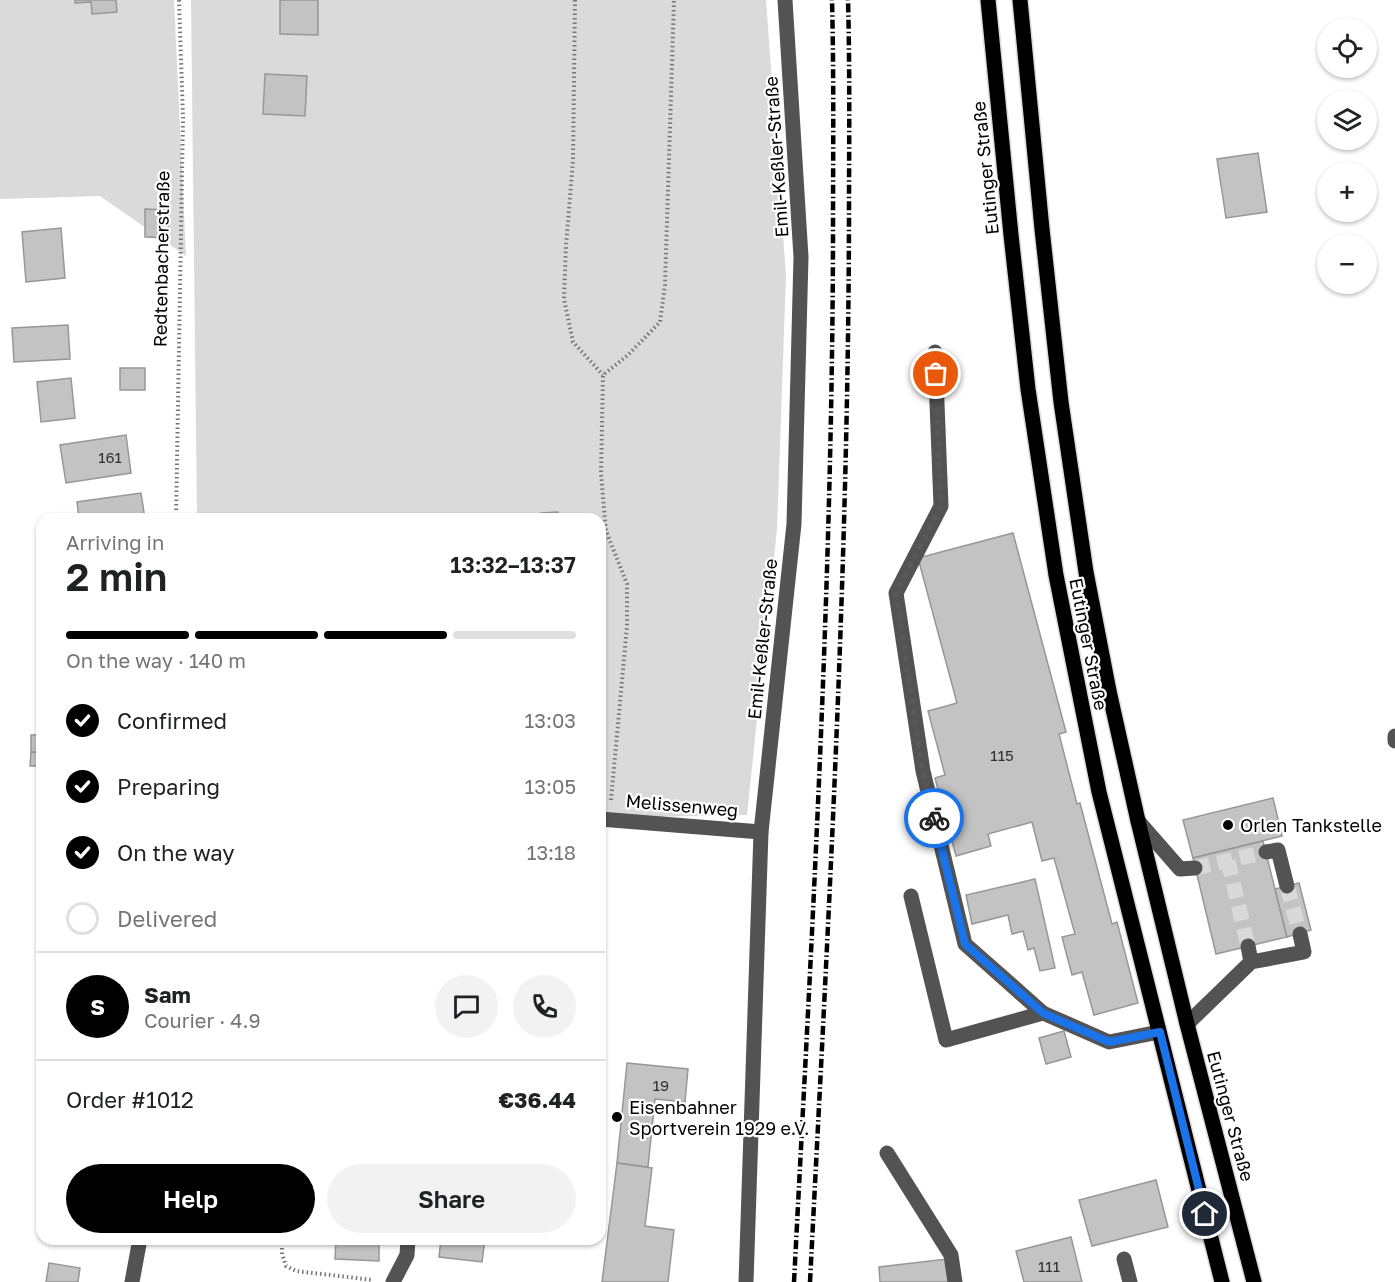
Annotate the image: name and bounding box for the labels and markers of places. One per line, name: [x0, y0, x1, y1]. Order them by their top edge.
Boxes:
pin: [910, 348, 961, 399]
place label: Orlen Tankstelle: [1240, 814, 1382, 836]
marker: Orlen Tankstelle: [1221, 818, 1235, 832]
place label: Eisenbahner Sportverein 1929 e.V.: [629, 1096, 809, 1139]
marker: Eisenbahner Sportverein 1929 e.V.: [610, 1110, 624, 1124]
pin: [1179, 1188, 1230, 1239]

